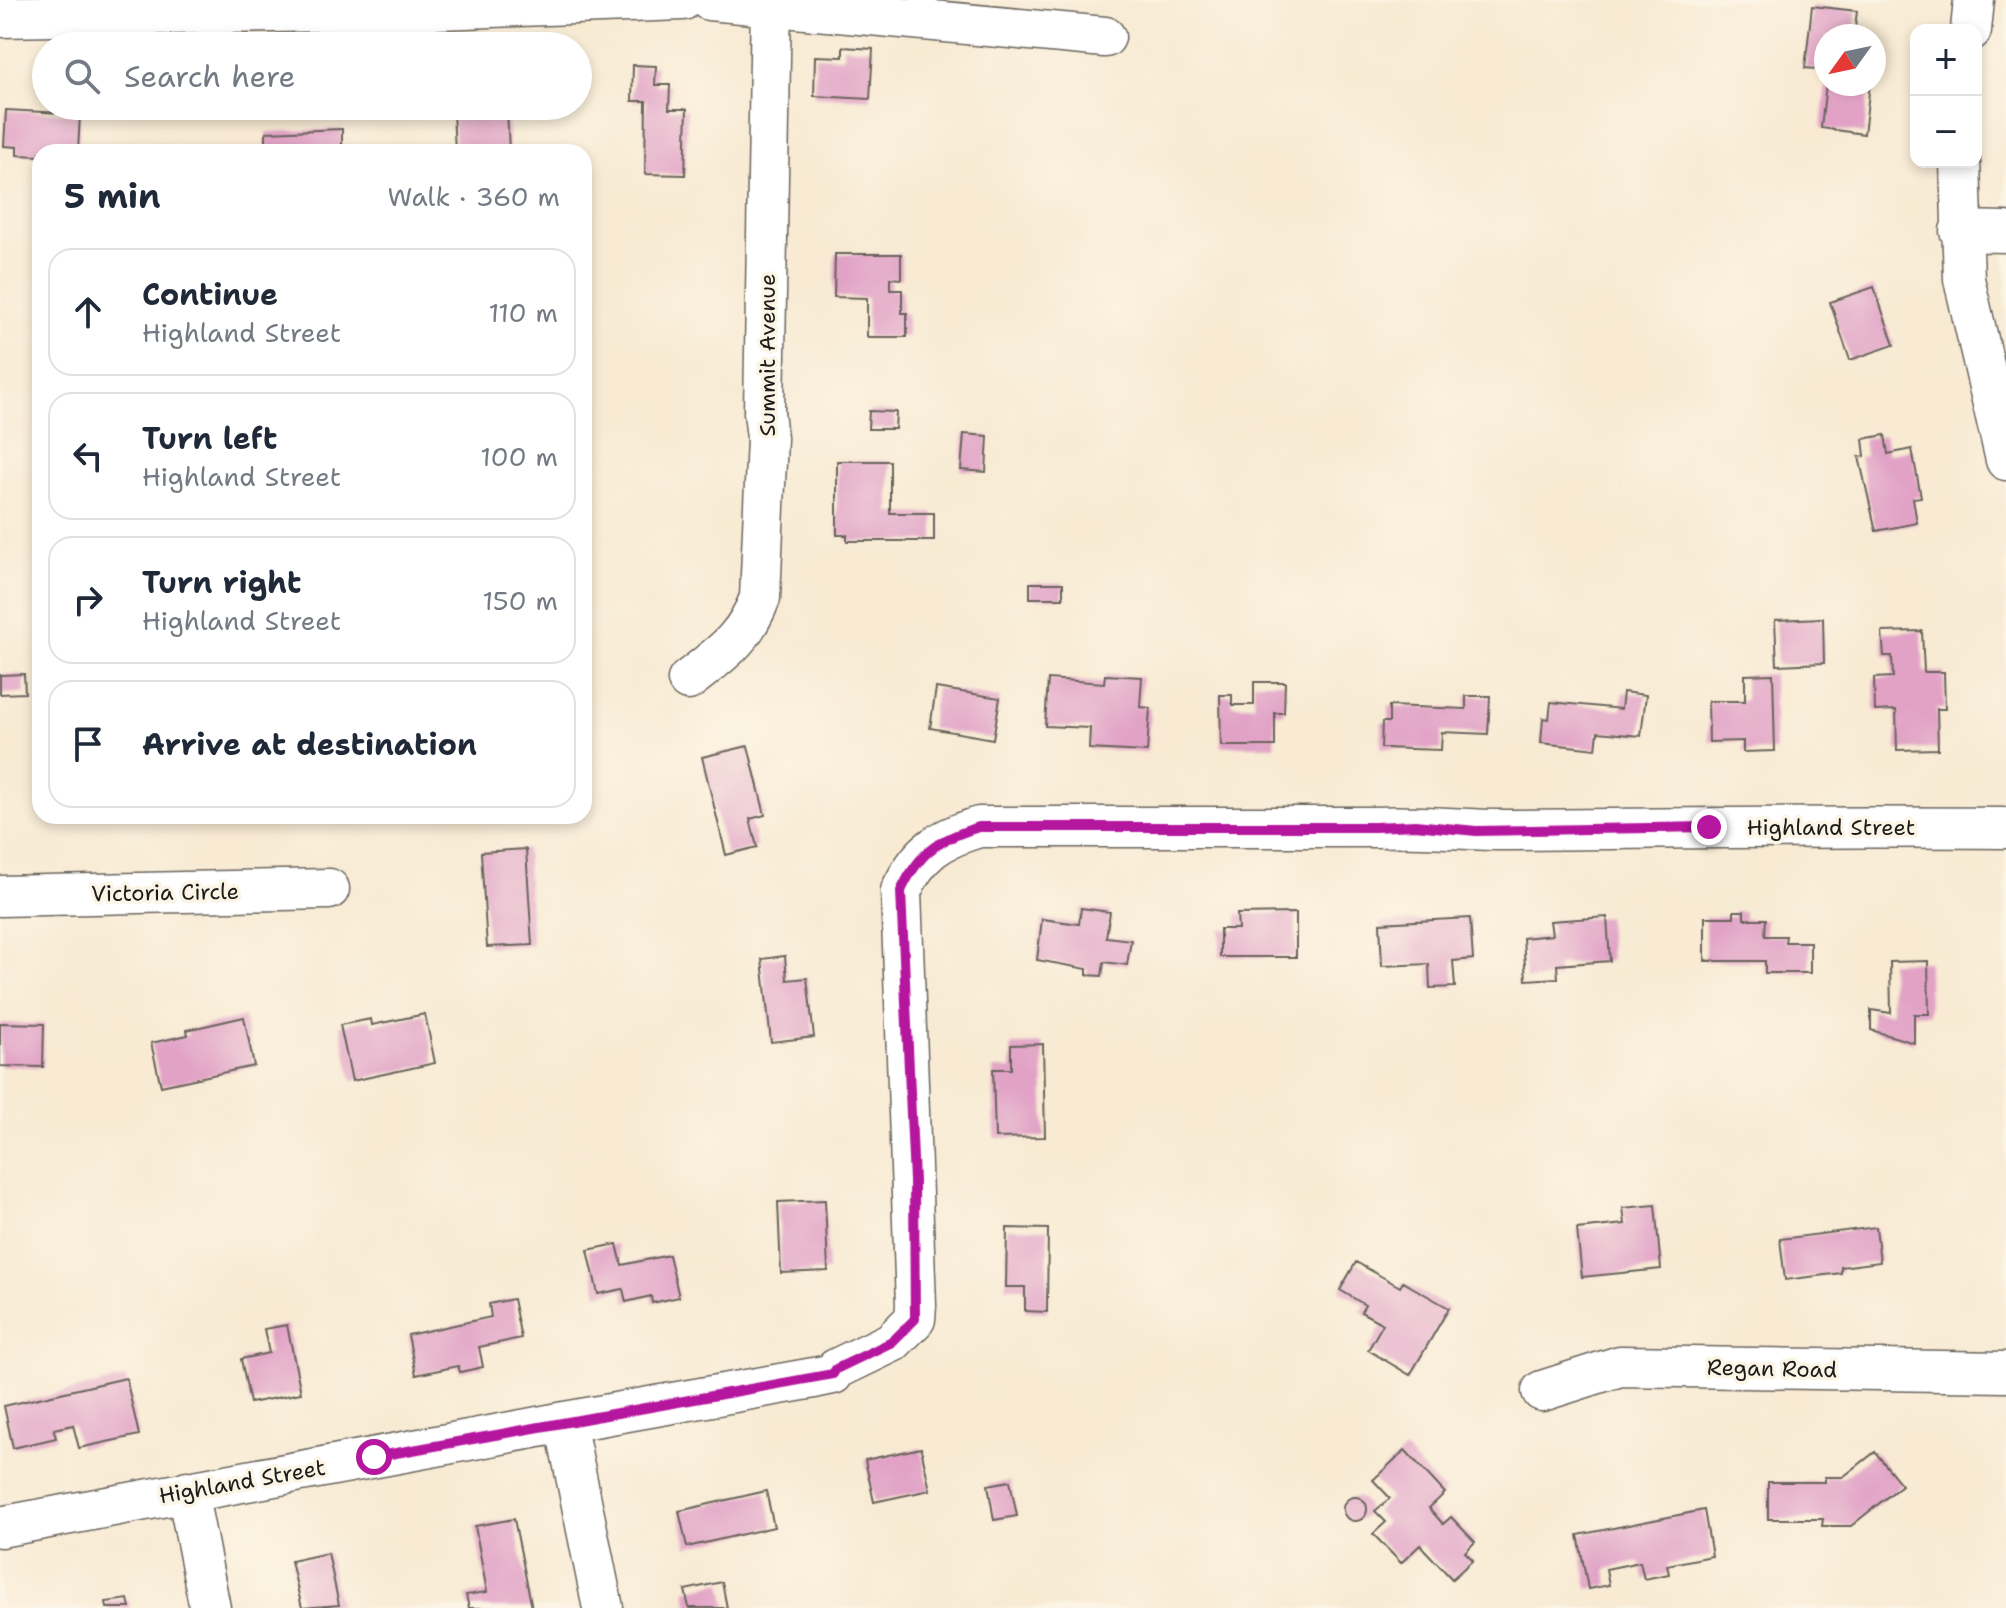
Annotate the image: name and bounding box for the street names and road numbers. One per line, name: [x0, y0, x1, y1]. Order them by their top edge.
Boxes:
street label: Summit Avenue: [753, 274, 782, 436]
street label: Highland Street: [1747, 813, 1915, 842]
street label: Victoria Circle: [91, 877, 239, 908]
street label: Regan Road: [1707, 1353, 1837, 1384]
street label: Highland Street: [157, 1453, 328, 1510]

